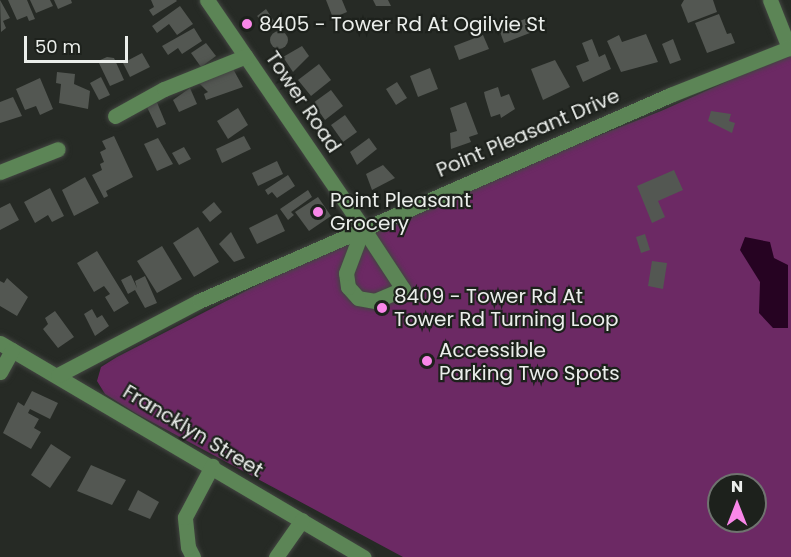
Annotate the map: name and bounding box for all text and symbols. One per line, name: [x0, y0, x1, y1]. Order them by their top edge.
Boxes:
place label: 8405 - Tower Rd At Ogilvie St: [259, 12, 545, 36]
marker: 8405 - Tower Rd At Ogilvie St: [240, 17, 254, 31]
scale bar: [27, 24, 130, 62]
text: 50 m: [35, 34, 81, 59]
street label: Tower Road: [260, 47, 346, 157]
street label: Point Pleasant Drive: [433, 84, 623, 182]
place label: Point Pleasant Grocery: [330, 189, 471, 236]
marker: Point Pleasant Grocery: [311, 205, 325, 219]
place label: 8409 - Tower Rd At Tower Rd Turning Loop: [394, 284, 618, 331]
marker: 8409 - Tower Rd At Tower Rd Turning Loop: [375, 301, 389, 315]
place label: Accessible Parking Two Spots: [439, 338, 620, 385]
marker: Accessible Parking Two Spots: [420, 354, 434, 368]
street label: Francklyn Street: [119, 380, 267, 482]
north arrow: [707, 473, 767, 533]
text: N: [731, 475, 743, 498]

